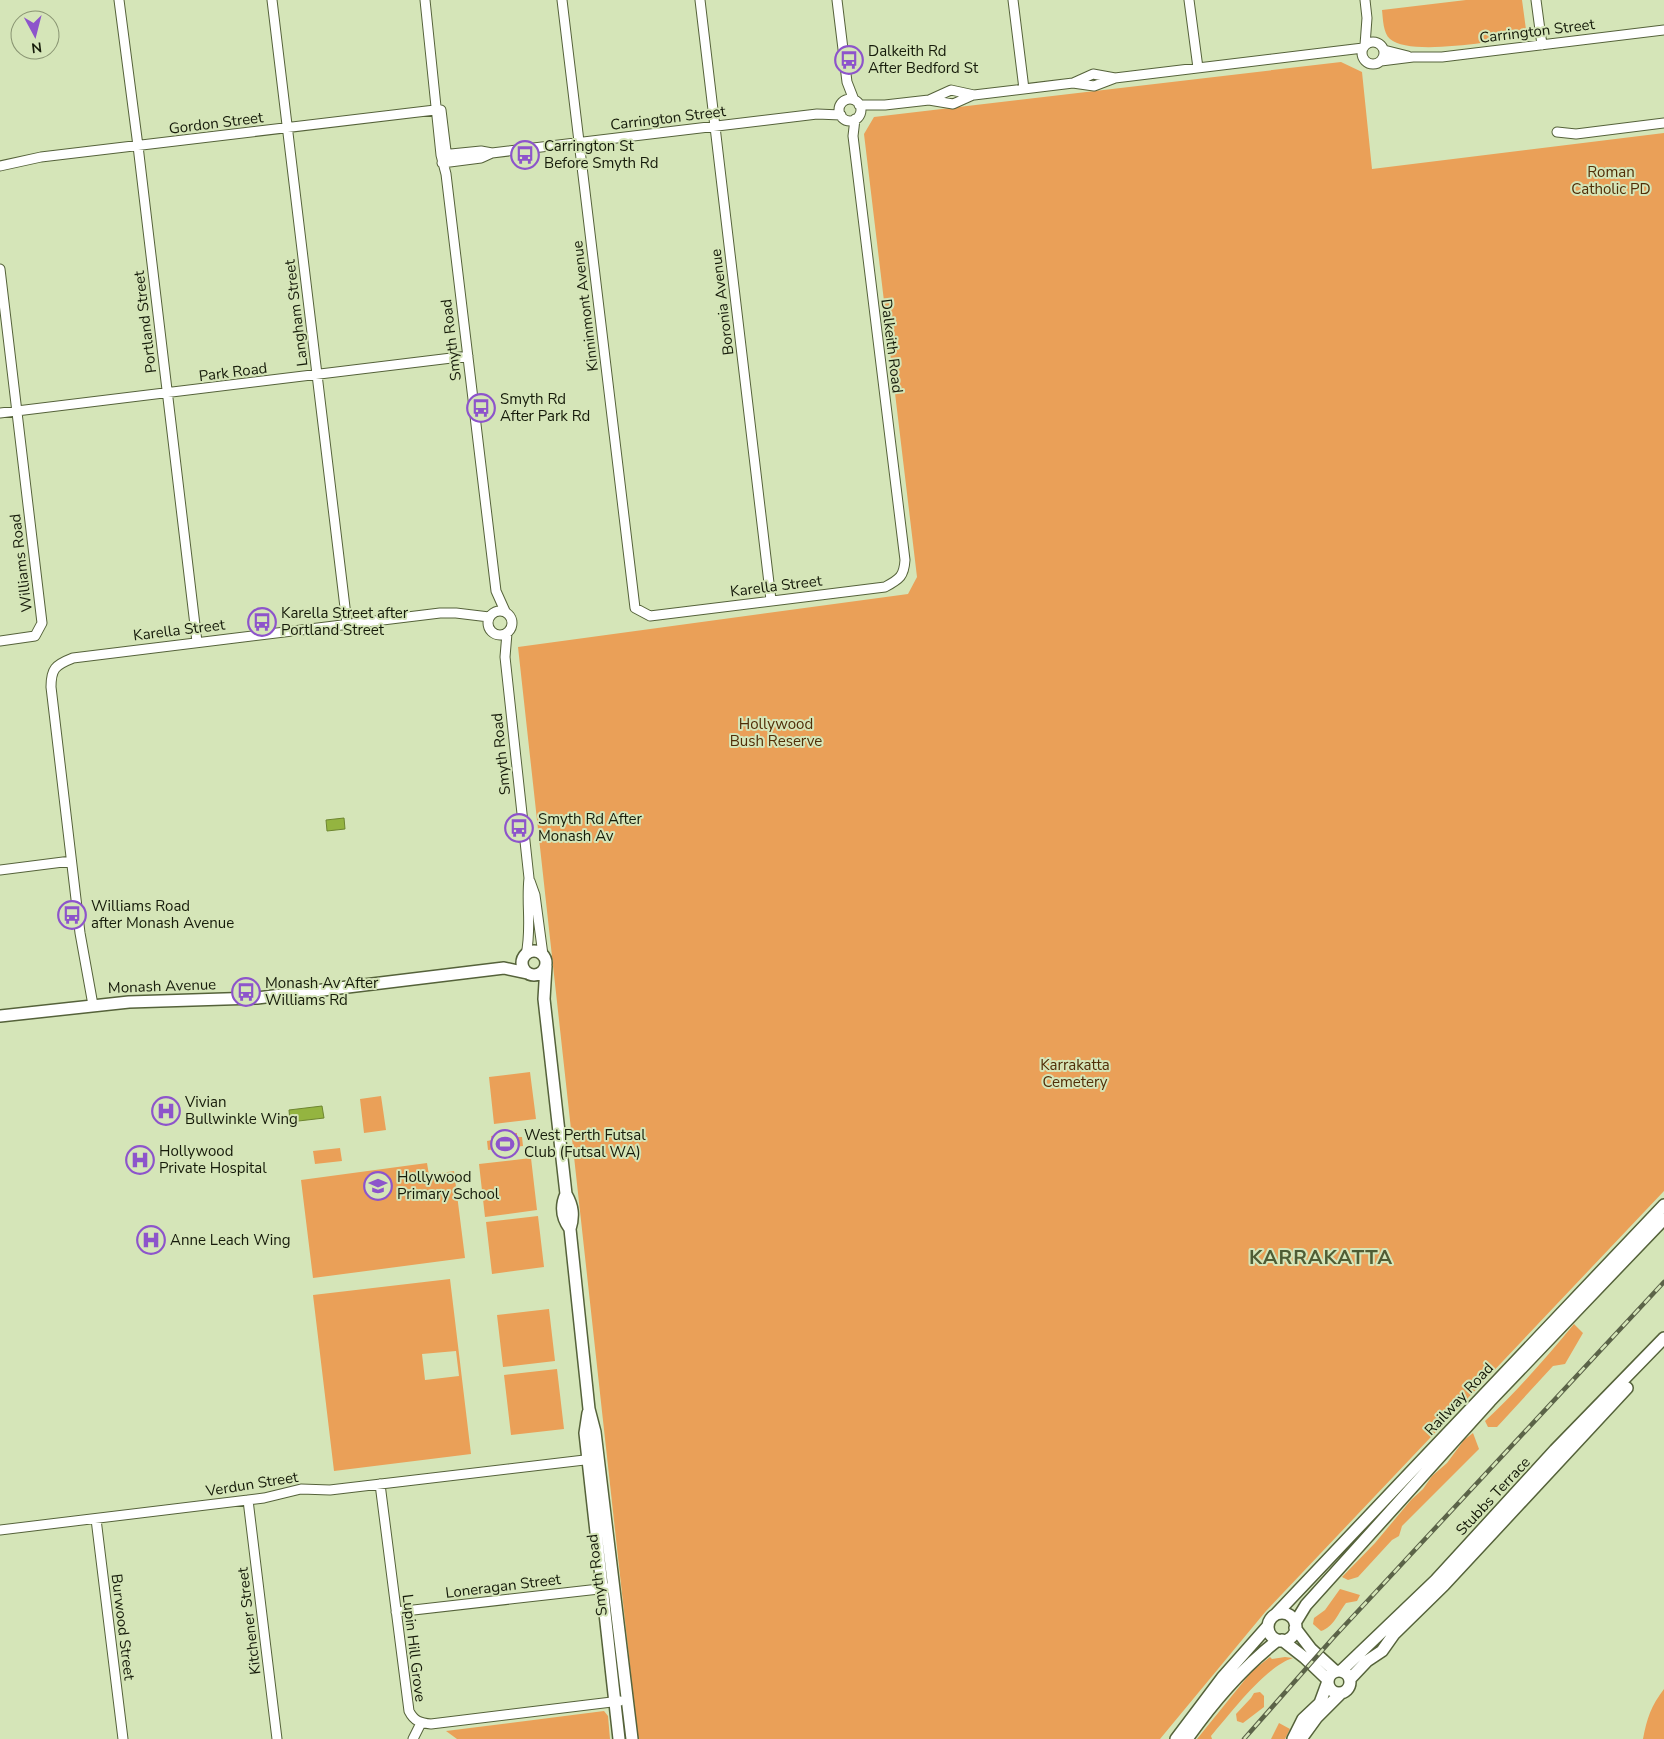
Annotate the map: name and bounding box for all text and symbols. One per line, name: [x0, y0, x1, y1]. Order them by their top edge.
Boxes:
north arrow: [10, 10, 60, 60]
street label: Carrington Street: [1478, 14, 1597, 48]
text: N: [30, 37, 43, 57]
place label: Dalkeith Rd After Bedford St: [868, 41, 979, 78]
bus stop icon: Dalkeith Rd After Bedford St: [834, 45, 864, 75]
street label: Carrington Street: [609, 101, 728, 135]
street label: Gordon Street: [168, 107, 265, 139]
place label: Carrington St Before Smyth Rd: [544, 136, 658, 173]
bus stop icon: Carrington St Before Smyth Rd: [510, 140, 540, 170]
park label: Roman Catholic PD: [1571, 162, 1651, 199]
street label: Kinninmont Avenue: [567, 239, 603, 373]
street label: Boronia Avenue: [706, 248, 738, 356]
street label: Langham Street: [279, 258, 312, 368]
street label: Portland Street: [129, 269, 161, 374]
street label: Smyth Road: [436, 298, 466, 382]
street label: Dalkeith Road: [876, 298, 908, 394]
street label: Park Road: [198, 358, 268, 386]
place label: Smyth Rd After Park Rd: [500, 389, 590, 426]
bus stop icon: Smyth Rd After Park Rd: [466, 393, 496, 423]
street label: Williams Road: [5, 513, 37, 613]
street label: Karella Street: [729, 570, 824, 602]
place label: Karella Street after Portland Street: [281, 603, 409, 640]
bus stop icon: Karella Street after Portland Street: [247, 607, 277, 637]
street label: Karella Street: [132, 614, 227, 646]
street label: Smyth Road: [487, 712, 515, 796]
park label: Hollywood Bush Reserve: [730, 714, 822, 751]
place label: Smyth Rd After Monash Av: [538, 809, 643, 846]
bus stop icon: Smyth Rd After Monash Av: [504, 813, 534, 843]
place label: Williams Road after Monash Avenue: [91, 896, 234, 933]
bus stop icon: Williams Road after Monash Avenue: [57, 900, 87, 930]
place label: Monash Av After Williams Rd: [265, 973, 379, 1010]
street label: Monash Avenue: [108, 974, 216, 998]
bus stop icon: Monash Av After Williams Rd: [231, 977, 261, 1007]
park label: Karrakatta Cemetery: [1040, 1055, 1110, 1092]
place label: Vivian Bullwinkle Wing: [184, 1092, 298, 1129]
hospital icon: Vivian Bullwinkle Wing: [151, 1096, 181, 1126]
place label: West Perth Futsal Club (Futsal WA): [524, 1125, 646, 1162]
sports icon: West Perth Futsal Club (Futsal WA): [490, 1129, 520, 1159]
place label: Hollywood Private Hospital: [159, 1141, 267, 1178]
hospital icon: Hollywood Private Hospital: [125, 1145, 155, 1175]
place label: Hollywood Primary School: [397, 1167, 500, 1204]
school or university icon: Hollywood Primary School: [363, 1171, 393, 1201]
hospital icon: Anne Leach Wing: [136, 1225, 166, 1255]
place label: Anne Leach Wing: [170, 1230, 290, 1250]
district label: KARRAKATTA: [1249, 1244, 1393, 1271]
street label: Railway Road: [1420, 1358, 1498, 1440]
street label: Stubbs Terrace: [1451, 1452, 1535, 1540]
street label: Verdun Street: [203, 1467, 300, 1501]
street label: Smyth Road: [582, 1533, 612, 1617]
street label: Kitchener Street: [232, 1565, 266, 1676]
street label: Loneragan Street: [444, 1569, 563, 1603]
street label: Burwood Street: [107, 1573, 140, 1682]
street label: Lupin Hill Grove: [397, 1593, 431, 1703]

